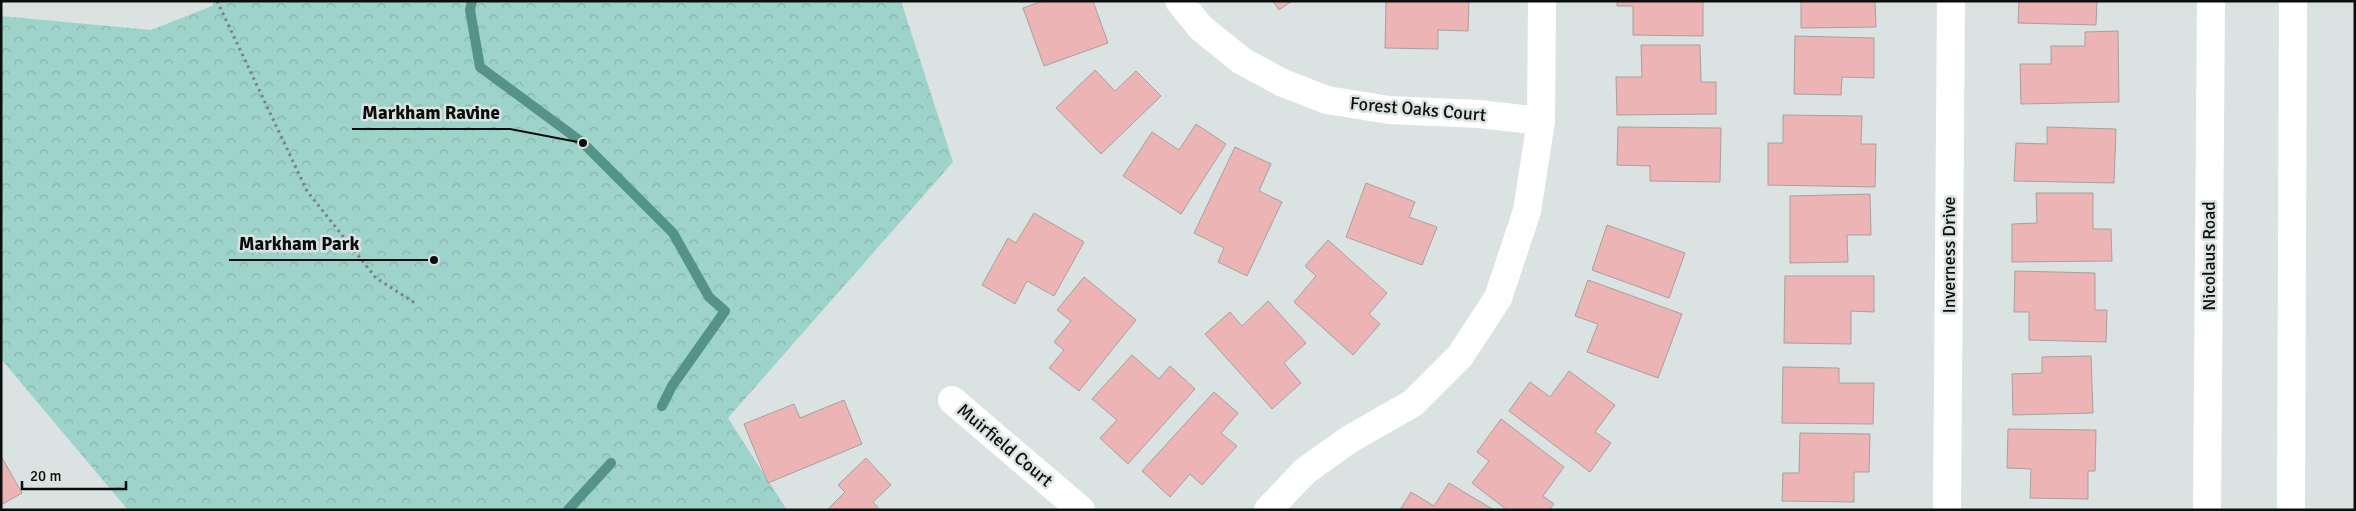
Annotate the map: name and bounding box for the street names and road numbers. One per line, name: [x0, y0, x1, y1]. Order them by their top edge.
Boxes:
street label: Forest Oaks Court: [1349, 92, 1487, 126]
street label: Inverness Drive: [1938, 196, 1960, 314]
street label: Nicolaus Road: [2198, 201, 2220, 311]
street label: Muirfield Court: [953, 399, 1057, 491]

